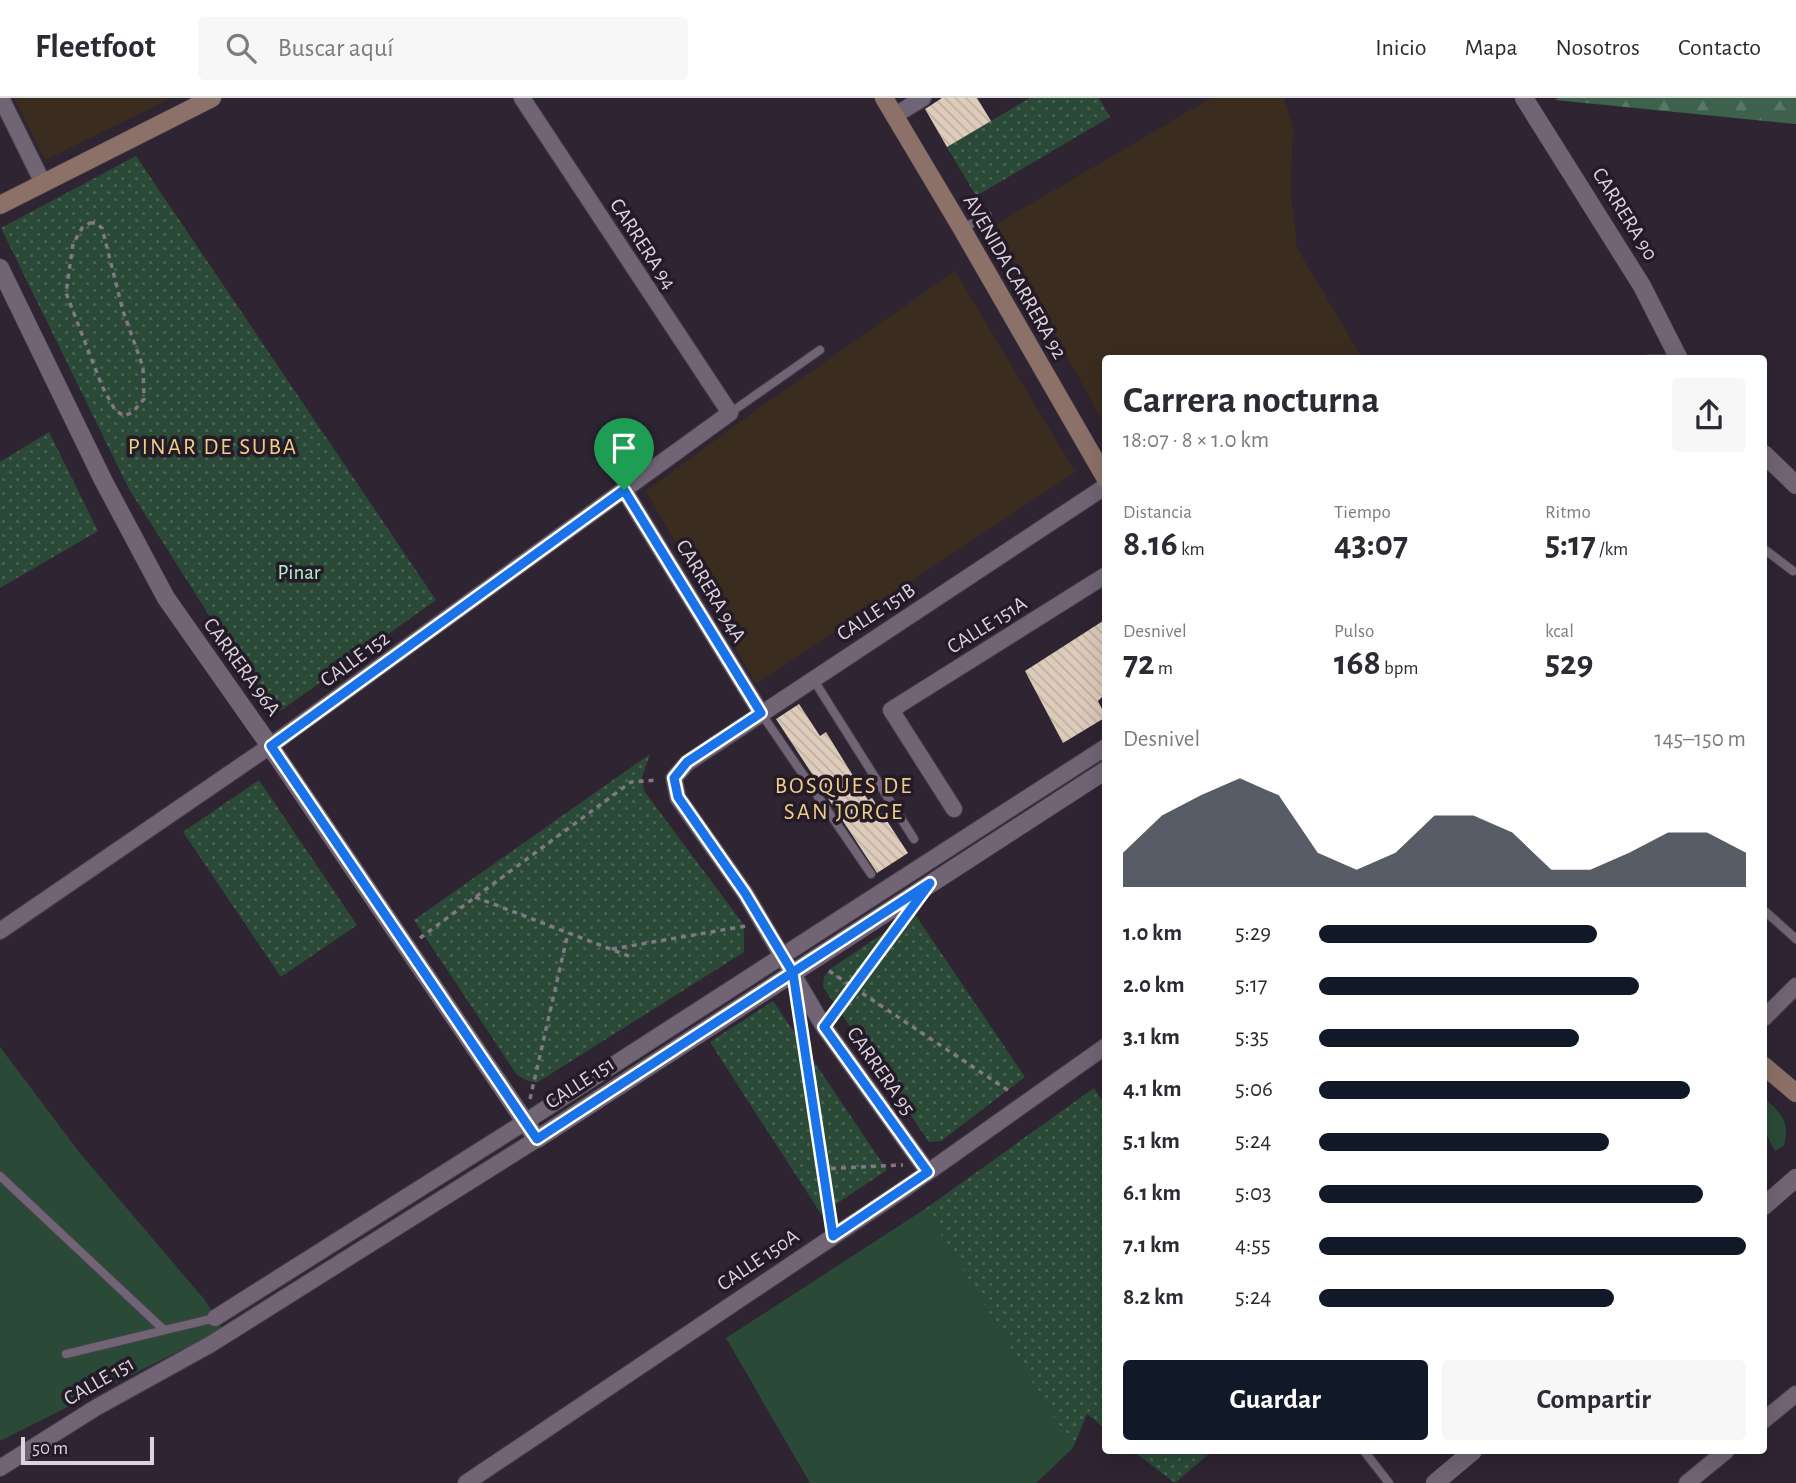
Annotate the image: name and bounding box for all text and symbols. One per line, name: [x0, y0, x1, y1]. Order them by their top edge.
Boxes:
search box: [198, 17, 688, 80]
icon: search: [222, 29, 260, 67]
text: Fleetfoot: [35, 31, 156, 64]
text: Buscar aquí: [278, 35, 393, 61]
text: Inicio: [1375, 36, 1426, 60]
text: Mapa: [1464, 36, 1518, 60]
text: Nosotros: [1556, 36, 1640, 60]
text: Contacto: [1678, 36, 1761, 60]
street label: CARRERA 90: [1588, 164, 1662, 264]
street label: AVENIDA CARRERA 92: [959, 191, 1071, 363]
street label: CARRERA 94: [606, 195, 680, 293]
button: share: [1672, 378, 1746, 452]
text: Carrera nocturna: [1123, 382, 1380, 420]
pin: [594, 418, 654, 490]
icon: arrive: [605, 429, 643, 467]
text: 18:07 · 8 × 1.0 km: [1123, 429, 1269, 452]
district label: PINAR DE SUBA: [128, 436, 298, 459]
text: Distancia: [1123, 503, 1192, 522]
text: Tiempo: [1334, 503, 1391, 522]
text: Ritmo: [1545, 503, 1591, 522]
text: 8.16: [1123, 527, 1178, 562]
text: 43:07: [1334, 527, 1408, 562]
text: 5:17: [1545, 527, 1596, 562]
street label: CARRERA 94A: [672, 536, 750, 646]
text: km: [1178, 540, 1205, 559]
text: /km: [1596, 540, 1628, 559]
park label: Pinar: [277, 562, 321, 583]
street label: CALLE 151B: [833, 579, 919, 645]
street label: CALLE 151A: [943, 592, 1031, 658]
street label: CARRERA 96A: [200, 614, 284, 720]
text: Desnivel: [1123, 622, 1187, 641]
text: Pulso: [1334, 622, 1374, 641]
text: kcal: [1545, 622, 1574, 641]
street label: CALLE 152: [317, 627, 393, 691]
text: 72: [1123, 646, 1155, 681]
text: 168: [1334, 646, 1381, 681]
text: 529: [1545, 646, 1594, 681]
text: m: [1155, 659, 1173, 678]
text: bpm: [1381, 659, 1418, 678]
text: Desnivel: [1123, 728, 1200, 751]
text: 145–150 m: [1655, 728, 1746, 751]
district label: BOSQUES DE SAN JORGE: [775, 775, 913, 824]
text: 1.0 km: [1123, 922, 1182, 945]
text: 5:29: [1235, 922, 1271, 945]
text: 2.0 km: [1123, 974, 1185, 997]
text: 5:17: [1235, 974, 1267, 997]
street label: CARRERA 95: [843, 1023, 919, 1119]
text: 3.1 km: [1123, 1026, 1180, 1049]
text: 5:35: [1235, 1026, 1269, 1049]
street label: CALLE 151: [542, 1053, 618, 1113]
text: 4.1 km: [1123, 1078, 1182, 1101]
text: 5:06: [1235, 1078, 1273, 1101]
text: 5.1 km: [1123, 1130, 1180, 1153]
text: 5:24: [1235, 1130, 1271, 1153]
text: 6.1 km: [1123, 1182, 1181, 1205]
text: 5:03: [1235, 1182, 1272, 1205]
street label: CALLE 150A: [713, 1225, 803, 1295]
text: 7.1 km: [1123, 1234, 1180, 1257]
text: 4:55: [1235, 1234, 1271, 1257]
text: 8.2 km: [1123, 1286, 1184, 1309]
text: 5:24: [1235, 1286, 1271, 1309]
street label: CALLE 151: [60, 1353, 138, 1409]
button: Guardar: [1123, 1360, 1428, 1440]
button: Compartir: [1442, 1360, 1746, 1440]
scale bar: [21, 1434, 154, 1466]
text: 50 m: [32, 1439, 68, 1458]

